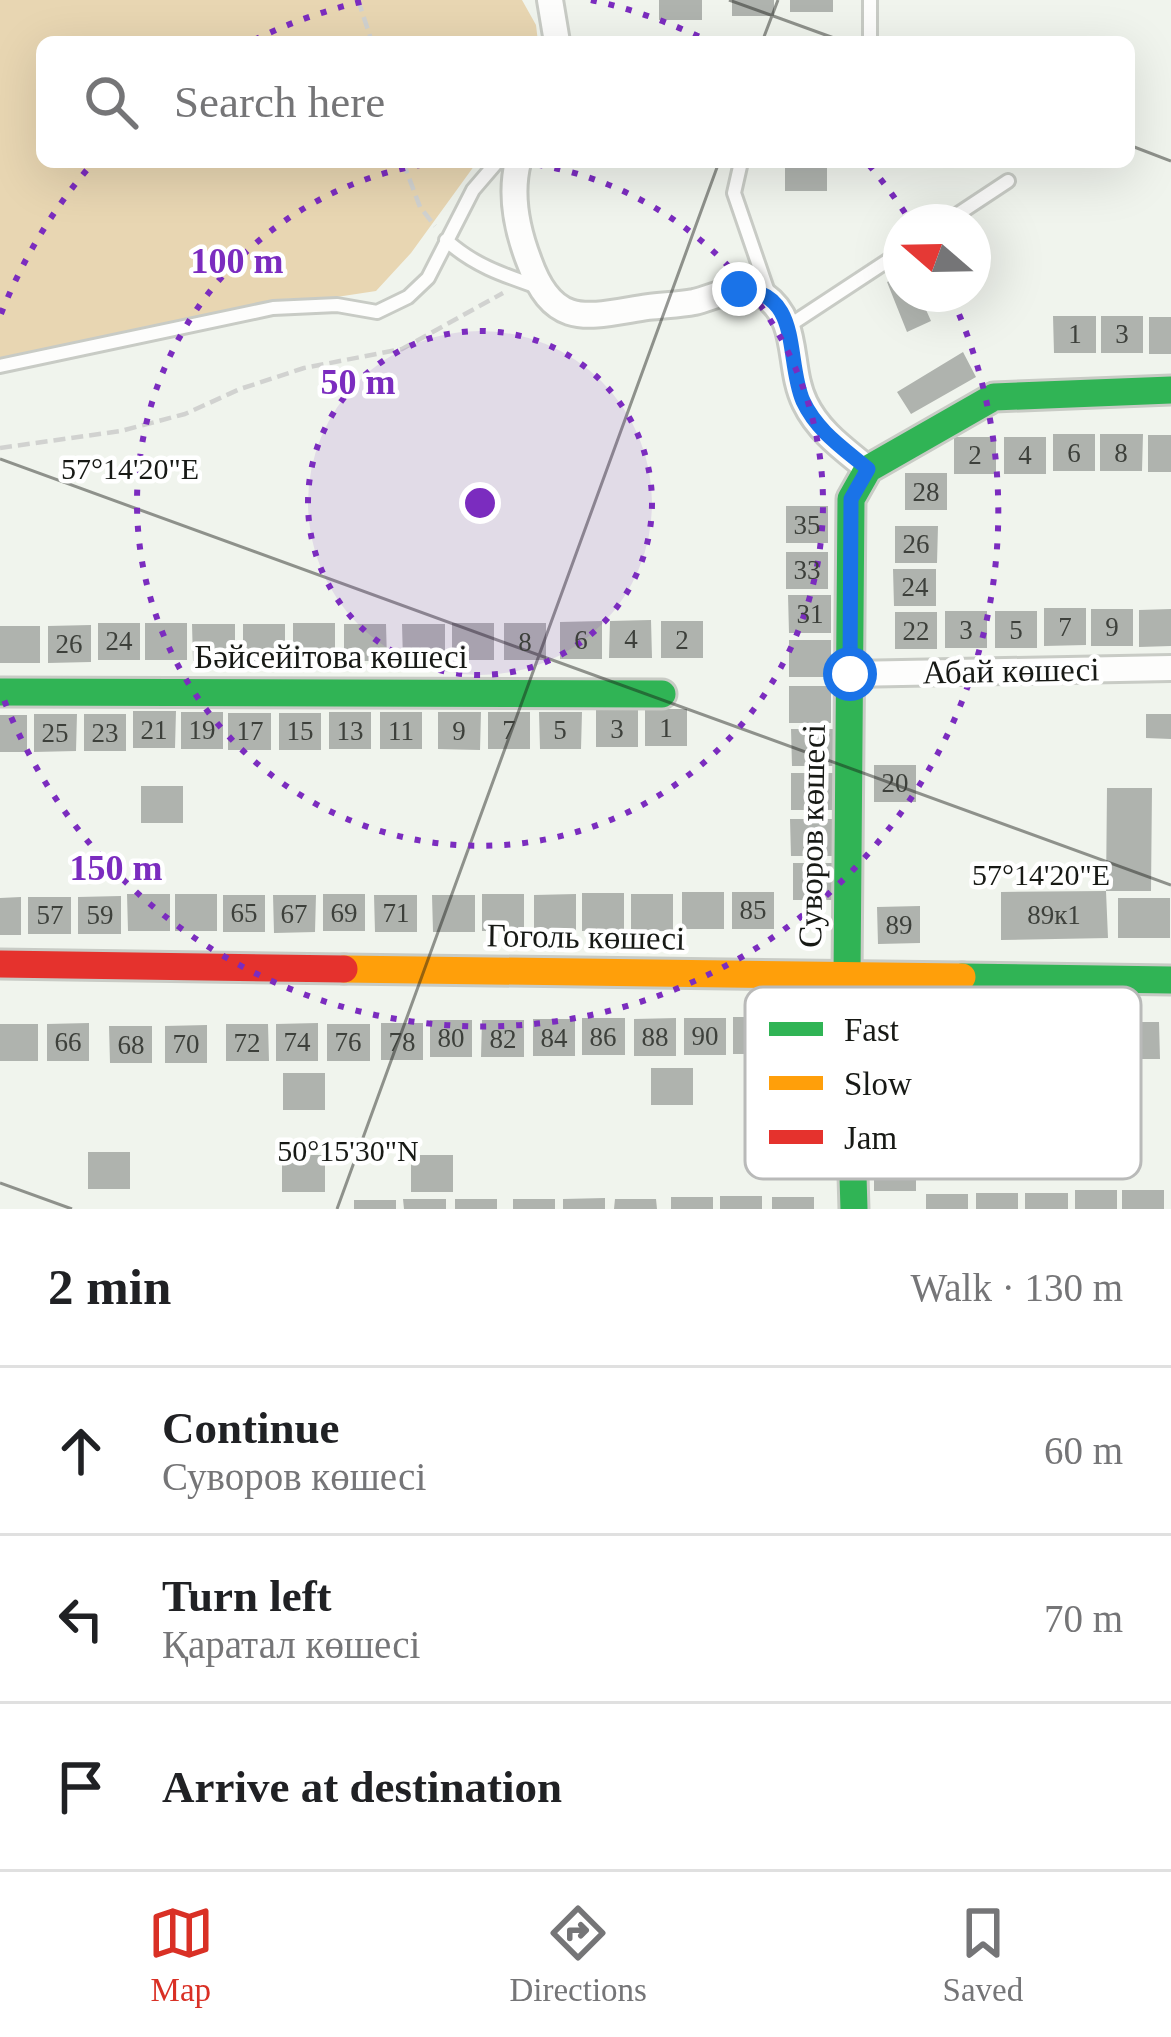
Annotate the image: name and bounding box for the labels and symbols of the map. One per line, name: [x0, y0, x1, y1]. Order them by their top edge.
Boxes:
north arrow: [883, 204, 991, 312]
text: 100 m: [191, 241, 284, 281]
route end: [712, 262, 766, 316]
house number: 1: [1068, 319, 1082, 349]
house number: 3: [1115, 319, 1129, 349]
text: 50 m: [321, 362, 396, 402]
house number: 6: [1067, 438, 1081, 468]
house number: 8: [1114, 438, 1128, 468]
house number: 2: [968, 440, 982, 470]
house number: 4: [1018, 440, 1032, 470]
text: 57°14'20"E: [61, 452, 199, 485]
house number: 28: [913, 477, 940, 507]
centre of rings: [459, 482, 501, 524]
house number: 35: [794, 510, 821, 540]
house number: 26: [903, 529, 930, 559]
house number: 33: [794, 555, 821, 585]
house number: 24: [902, 572, 929, 602]
house number: 31: [797, 599, 824, 629]
house number: 7: [1058, 612, 1072, 642]
house number: 9: [1105, 612, 1119, 642]
house number: 3: [959, 615, 973, 645]
house number: 5: [1009, 615, 1023, 645]
house number: 22: [903, 616, 930, 646]
house number: 4: [624, 624, 638, 654]
house number: 6: [574, 625, 588, 655]
house number: 2: [675, 625, 689, 655]
house number: 24: [106, 626, 133, 656]
house number: 8: [518, 627, 532, 657]
house number: 26: [56, 629, 83, 659]
street label: Бәйсейітова көшесі: [194, 639, 468, 675]
route start: [823, 647, 877, 701]
street label: Абай көшесі: [922, 651, 1100, 691]
house number: 1: [659, 713, 673, 743]
house number: 3: [610, 714, 624, 744]
house number: 21: [141, 715, 168, 745]
house number: 19: [189, 715, 216, 745]
house number: 7: [502, 715, 516, 745]
house number: 5: [553, 715, 567, 745]
house number: 17: [237, 716, 264, 746]
house number: 15: [287, 716, 314, 746]
house number: 13: [337, 716, 364, 746]
house number: 11: [388, 716, 414, 746]
house number: 9: [452, 716, 466, 746]
house number: 25: [42, 718, 69, 748]
house number: 23: [92, 718, 119, 748]
street label: Суворов көшесі: [792, 724, 832, 948]
house number: 20: [882, 768, 909, 798]
text: 150 m: [70, 848, 163, 888]
text: 57°14'20"E: [972, 858, 1110, 891]
house number: 85: [740, 895, 767, 925]
house number: 65: [231, 898, 258, 928]
house number: 69: [331, 898, 358, 928]
house number: 71: [383, 898, 410, 928]
house number: 67: [281, 899, 308, 929]
house number: 57: [37, 900, 64, 930]
house number: 59: [87, 900, 114, 930]
house number: 89к1: [1027, 900, 1081, 930]
house number: 89: [886, 910, 913, 940]
street label: Гоголь көшесі: [486, 917, 686, 957]
legend: [745, 987, 1141, 1179]
text: Fast: [844, 1012, 899, 1048]
house number: 90: [692, 1021, 719, 1051]
house number: 86: [590, 1022, 617, 1052]
house number: 88: [642, 1022, 669, 1052]
house number: 80: [438, 1023, 465, 1053]
house number: 84: [541, 1023, 568, 1053]
house number: 82: [490, 1024, 517, 1054]
house number: 66: [55, 1027, 82, 1057]
house number: 74: [284, 1027, 311, 1057]
house number: 76: [335, 1027, 362, 1057]
house number: 78: [389, 1027, 416, 1057]
house number: 72: [234, 1028, 261, 1058]
house number: 70: [173, 1029, 200, 1059]
house number: 68: [118, 1030, 145, 1060]
text: Slow: [844, 1066, 912, 1102]
text: Jam: [844, 1120, 897, 1156]
text: 50°15'30"N: [277, 1134, 419, 1167]

